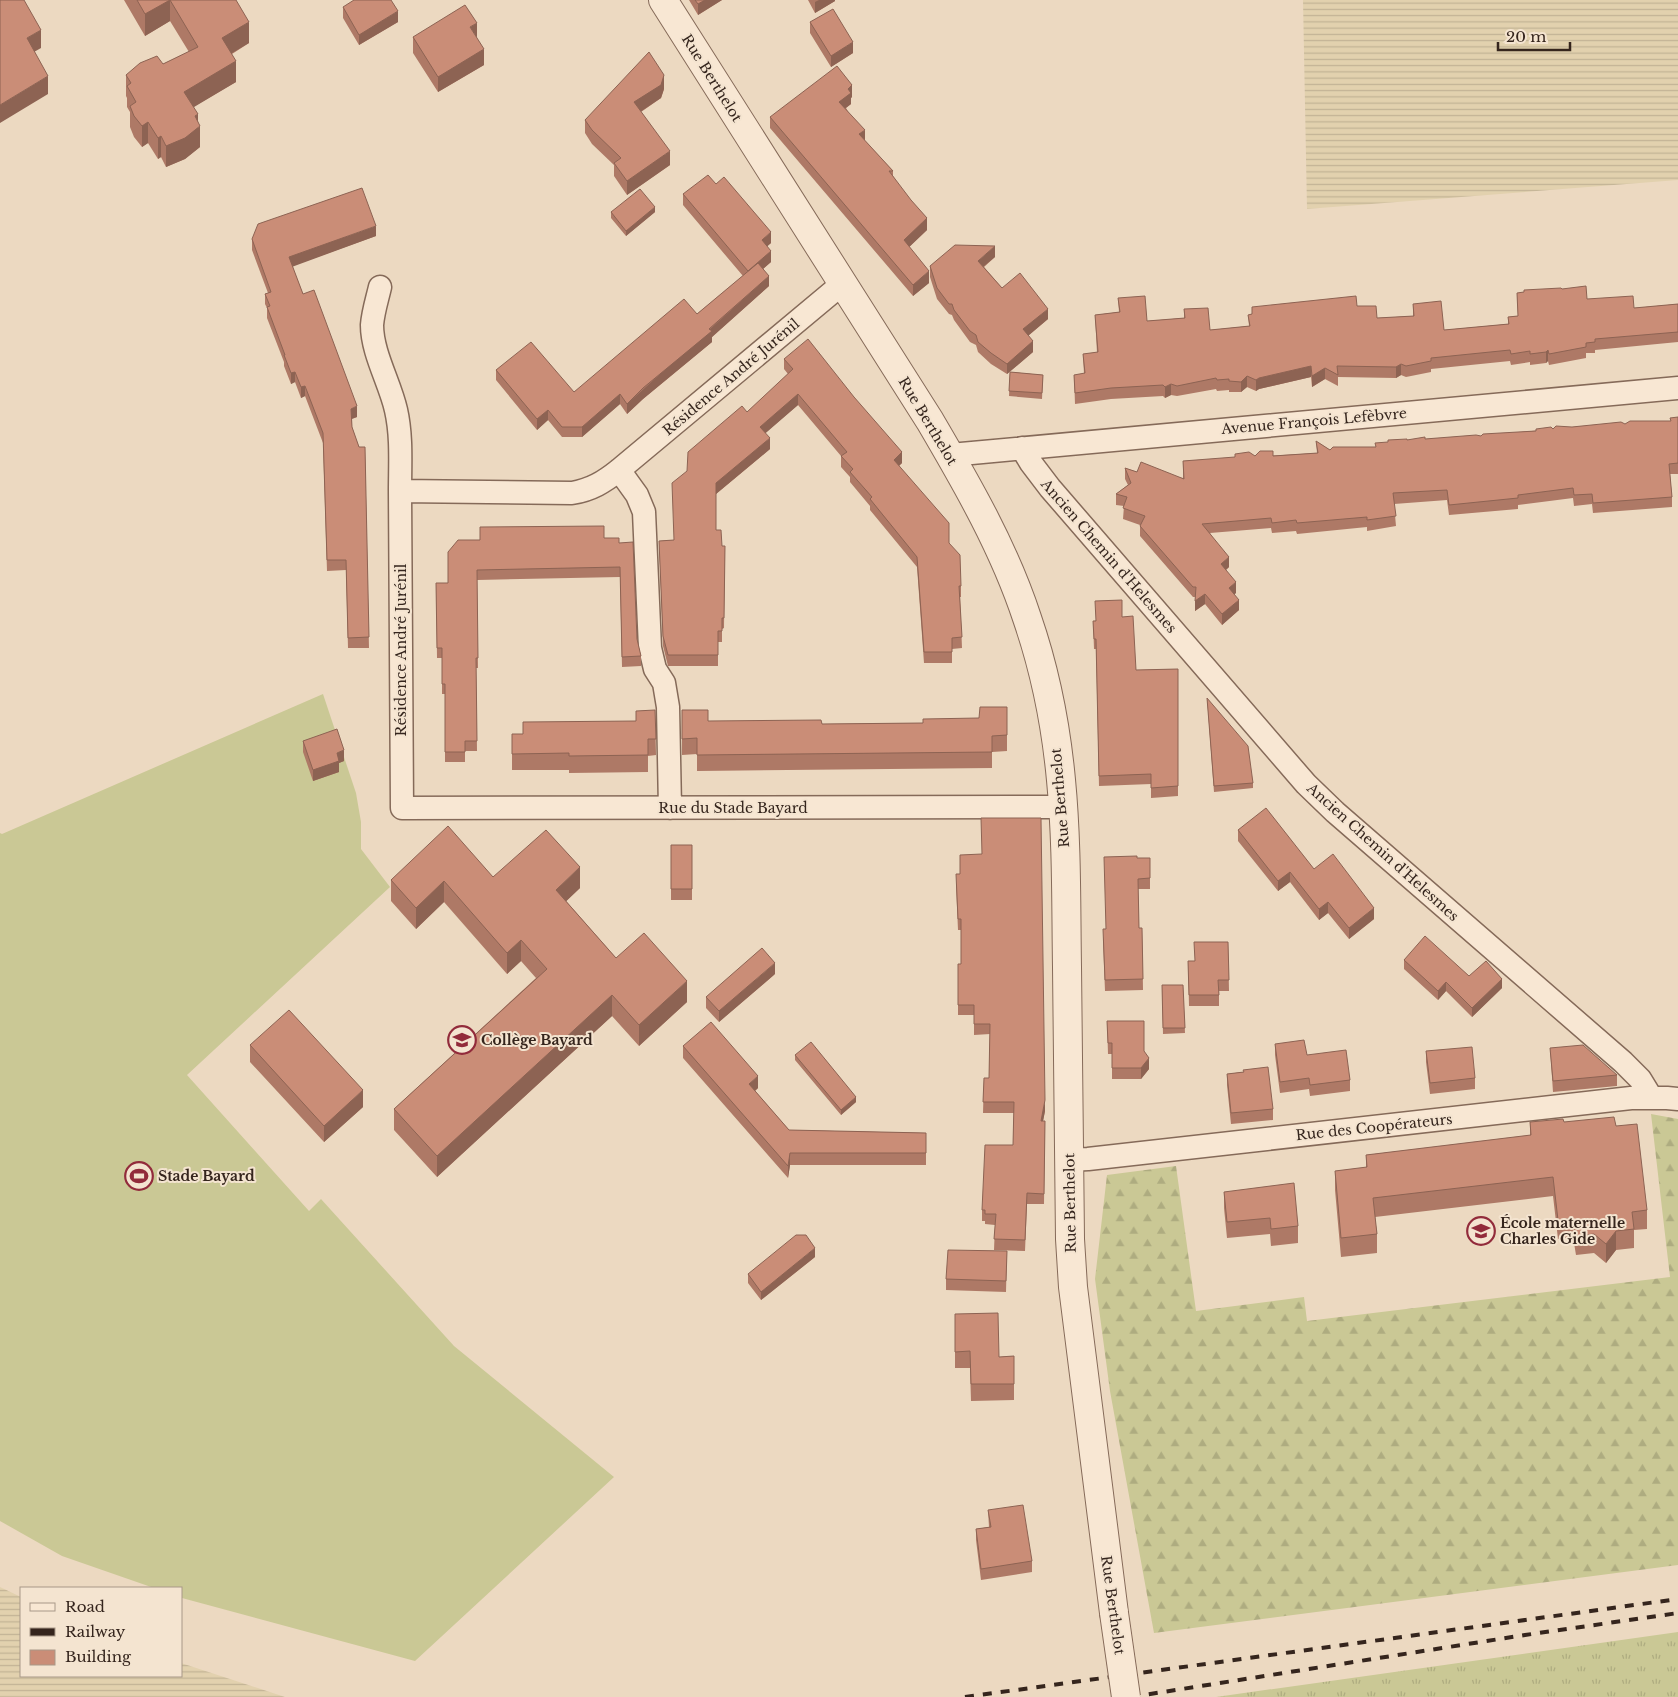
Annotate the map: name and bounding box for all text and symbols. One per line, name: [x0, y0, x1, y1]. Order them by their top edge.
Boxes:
scale bar: [1498, 20, 1570, 52]
text: 20 m: [1506, 27, 1546, 46]
street label: Rue Berthelot: [678, 31, 746, 126]
street label: Résidence André Jurénil: [659, 314, 803, 439]
street label: Rue Berthelot: [895, 374, 962, 469]
street label: Avenue François Lefèbvre: [1219, 404, 1408, 438]
street label: Ancien Chemin d'Helesmes: [1037, 475, 1181, 637]
street label: Résidence André Jurénil: [392, 563, 410, 736]
street label: Rue Berthelot: [1047, 747, 1073, 849]
street label: Ancien Chemin d'Helesmes: [1303, 778, 1463, 925]
street label: Rue du Stade Bayard: [658, 799, 808, 817]
school or university icon: Collège Bayard: [447, 1025, 477, 1055]
place label: Collège Bayard: [481, 1031, 593, 1049]
street label: Rue des Coopérateurs: [1295, 1110, 1453, 1144]
street label: Rue Berthelot: [1060, 1152, 1080, 1253]
sports icon: Stade Bayard: [124, 1161, 154, 1191]
place label: Stade Bayard: [158, 1167, 255, 1185]
place label: École maternelle Charles Gide: [1500, 1214, 1625, 1248]
school or university icon: École maternelle Charles Gide: [1466, 1216, 1496, 1246]
street label: Rue Berthelot: [1097, 1554, 1129, 1656]
legend: [20, 1587, 182, 1677]
text: Road: [65, 1597, 105, 1616]
text: Railway: [65, 1622, 126, 1641]
text: Building: [65, 1647, 132, 1666]

